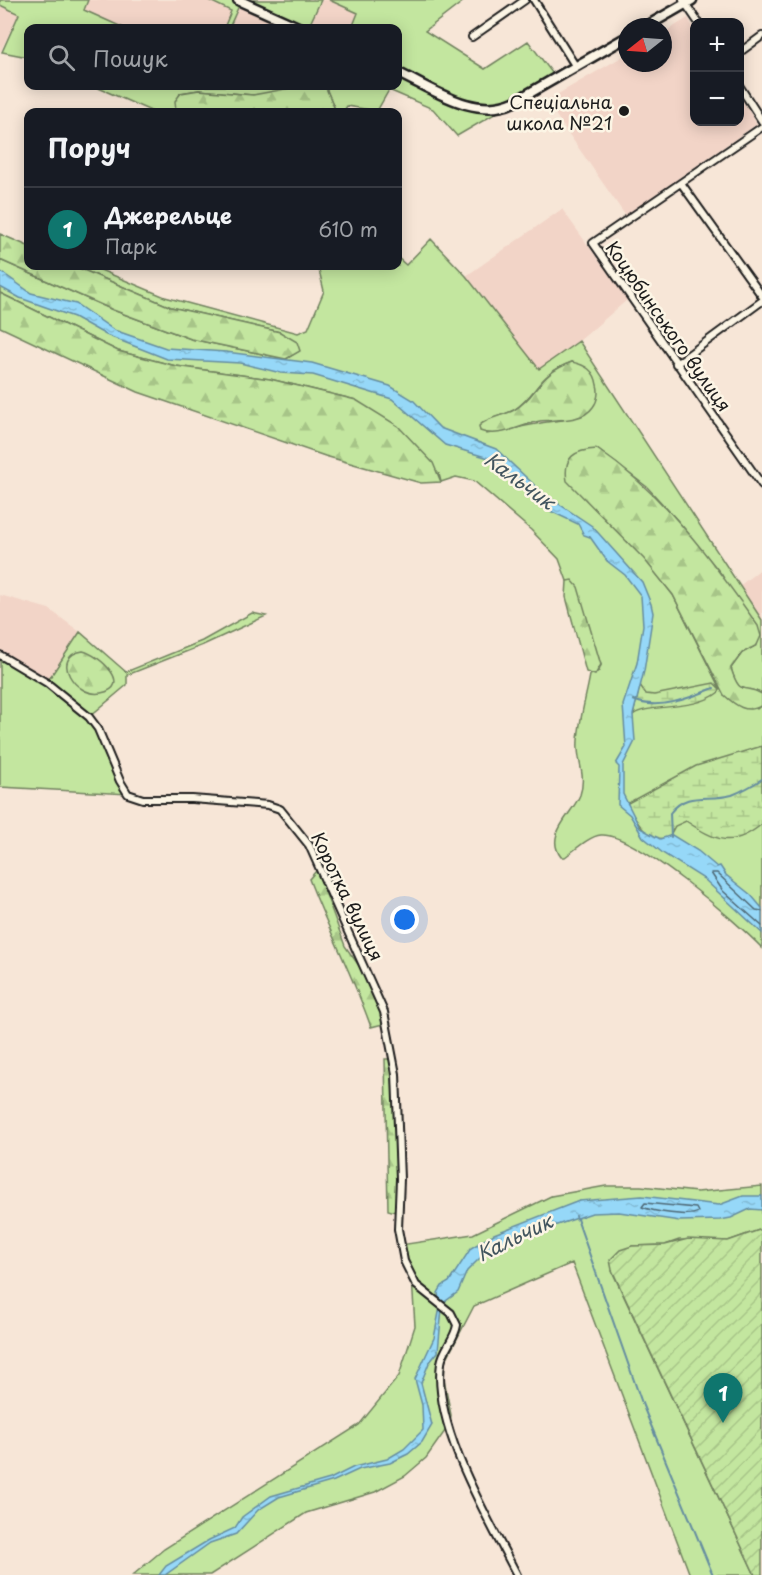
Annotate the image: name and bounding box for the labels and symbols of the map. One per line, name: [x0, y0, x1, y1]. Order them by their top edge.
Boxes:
north arrow: [618, 18, 672, 72]
place label: Спеціальна школа №21: [506, 88, 613, 136]
marker: Спеціальна школа №21: [617, 104, 631, 118]
street label: Коцюбинського вулиця: [600, 235, 738, 417]
water label: Кальчик: [478, 444, 563, 517]
street label: Коротка вулиця: [305, 827, 391, 965]
your location: [390, 905, 419, 934]
water label: Кальчик: [471, 1205, 559, 1268]
pin: 1: [704, 1374, 742, 1423]

